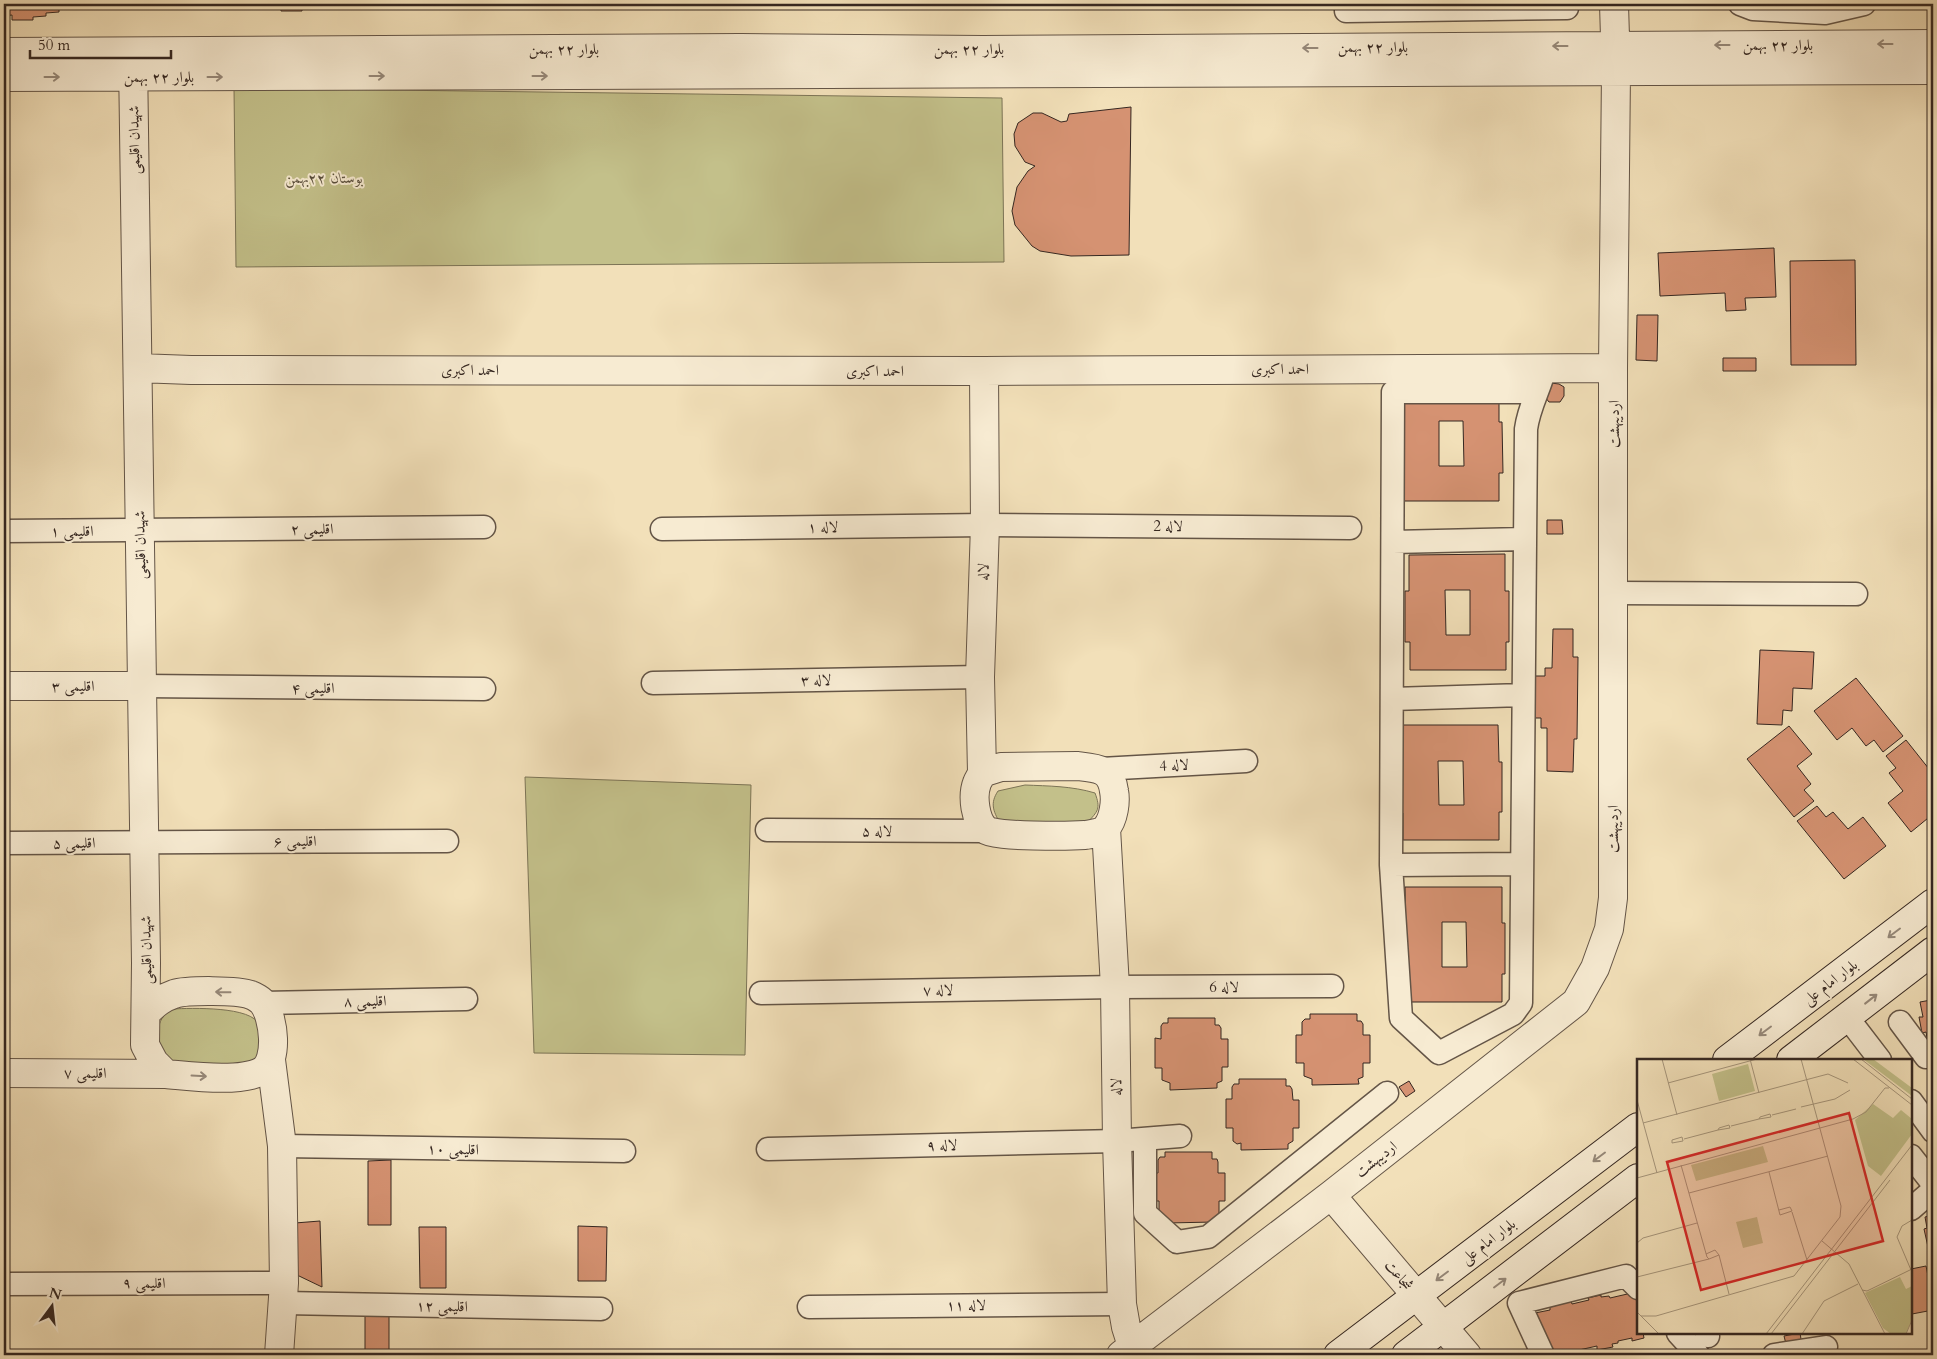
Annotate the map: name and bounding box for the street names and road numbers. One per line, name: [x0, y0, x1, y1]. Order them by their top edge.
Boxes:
street label: بلوار ۲۲ بهمن: [1743, 35, 1813, 55]
street label: بلوار ۲۲ بهمن: [1338, 37, 1408, 57]
street label: بلوار ۲۲ بهمن: [529, 39, 599, 59]
street label: بلوار ۲۲ بهمن: [934, 39, 1004, 59]
street label: بلوار ۲۲ بهمن: [124, 67, 194, 87]
street label: شهیدان اقلیمی: [123, 105, 146, 175]
street label: احمد اکبری: [1251, 359, 1309, 379]
street label: احمد اکبری: [441, 360, 499, 380]
street label: احمد اکبری: [846, 361, 904, 381]
street label: اردیبهشت: [1604, 400, 1624, 448]
street label: شهیدان اقلیمی: [129, 510, 152, 580]
street label: لاله 2: [1153, 516, 1183, 536]
street label: لاله ۱: [808, 517, 838, 537]
street label: اقلیمی ۲: [290, 519, 334, 540]
street label: اقلیمی ۱: [51, 521, 93, 542]
street label: لاله: [973, 563, 993, 581]
street label: لاله ۳: [801, 670, 831, 690]
street label: اقلیمی ۳: [52, 676, 94, 697]
street label: اقلیمی ۴: [292, 678, 334, 699]
street label: لاله 4: [1159, 754, 1189, 776]
street label: اردیبهشت: [1603, 805, 1623, 853]
street label: لاله ۵: [862, 821, 892, 841]
street label: اقلیمی ۶: [274, 831, 316, 852]
street label: اقلیمی ۵: [52, 833, 96, 854]
street label: شهیدان اقلیمی: [135, 915, 158, 985]
street label: بلوار امام علی: [1798, 955, 1863, 1012]
street label: لاله 6: [1209, 977, 1239, 997]
street label: لاله ۷: [923, 980, 953, 1000]
street label: اقلیمی ۸: [343, 991, 387, 1012]
street label: اقلیمی ۷: [64, 1063, 106, 1084]
street label: لاله: [1106, 1078, 1126, 1096]
street label: لاله ۹: [927, 1135, 957, 1155]
street label: اردیبهشت: [1351, 1136, 1401, 1182]
street label: اقلیمی ۱۰: [427, 1139, 479, 1160]
street label: بلوار امام علی: [1456, 1214, 1521, 1271]
street label: شجاعت: [1380, 1255, 1418, 1295]
street label: اقلیمی ۹: [123, 1273, 165, 1294]
street label: لاله ۱۱: [946, 1295, 986, 1315]
street label: اقلیمی ۱۲: [416, 1296, 468, 1317]

